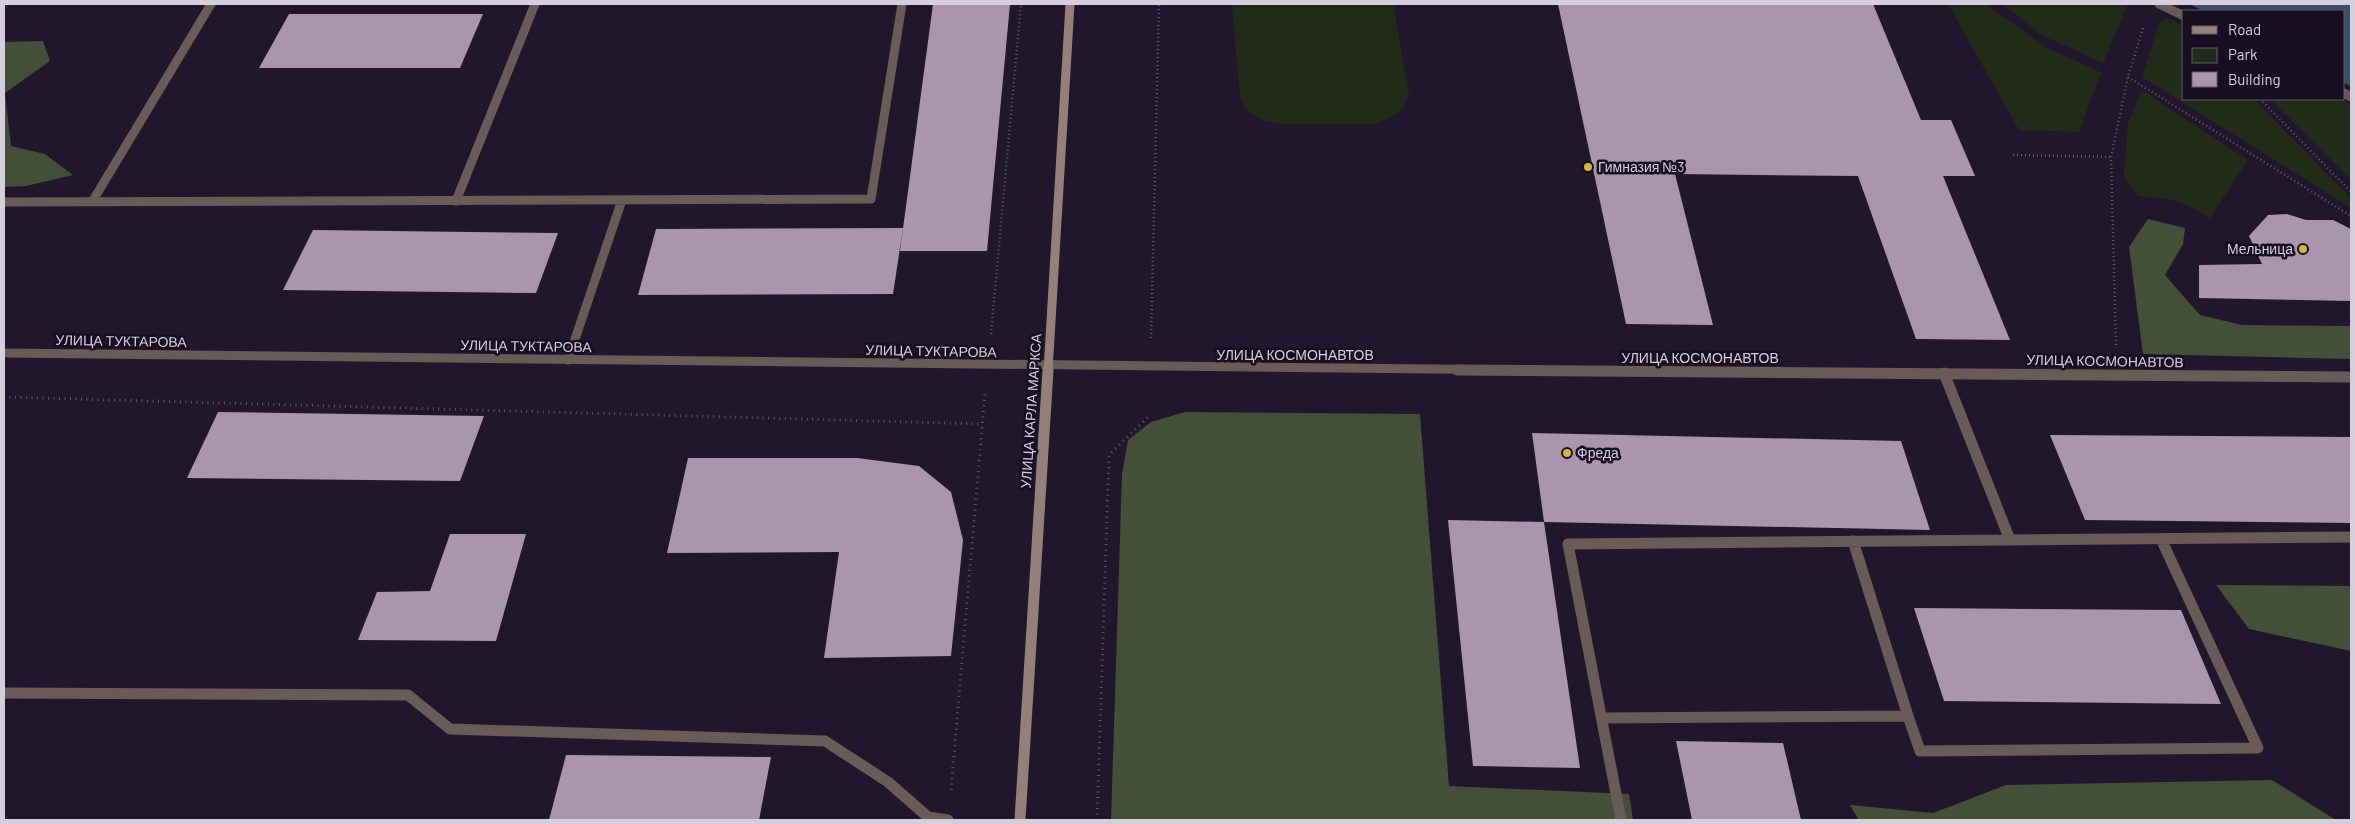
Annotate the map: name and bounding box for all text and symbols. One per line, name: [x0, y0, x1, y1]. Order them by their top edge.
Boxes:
legend: [2182, 10, 2345, 100]
text: Road: [2228, 20, 2261, 38]
text: Park: [2228, 45, 2258, 63]
text: Building: [2228, 70, 2281, 88]
place label: Гимназия №3: [1598, 158, 1684, 175]
marker: Гимназия №3: [1582, 161, 1594, 173]
place label: Мельница: [2227, 240, 2293, 257]
marker: Мельница: [2297, 243, 2309, 255]
street label: УЛИЦА ТУКТАРОВА: [55, 331, 187, 350]
street label: УЛИЦА КАРЛА МАРКСА: [1017, 332, 1044, 489]
street label: УЛИЦА ТУКТАРОВА: [460, 336, 592, 355]
street label: УЛИЦА ТУКТАРОВА: [865, 341, 997, 360]
street label: УЛИЦА КОСМОНАВТОВ: [1216, 346, 1374, 363]
street label: УЛИЦА КОСМОНАВТОВ: [1621, 349, 1779, 366]
street label: УЛИЦА КОСМОНАВТОВ: [2026, 351, 2184, 370]
place label: Фреда: [1577, 444, 1619, 461]
marker: Фреда: [1561, 447, 1573, 459]

